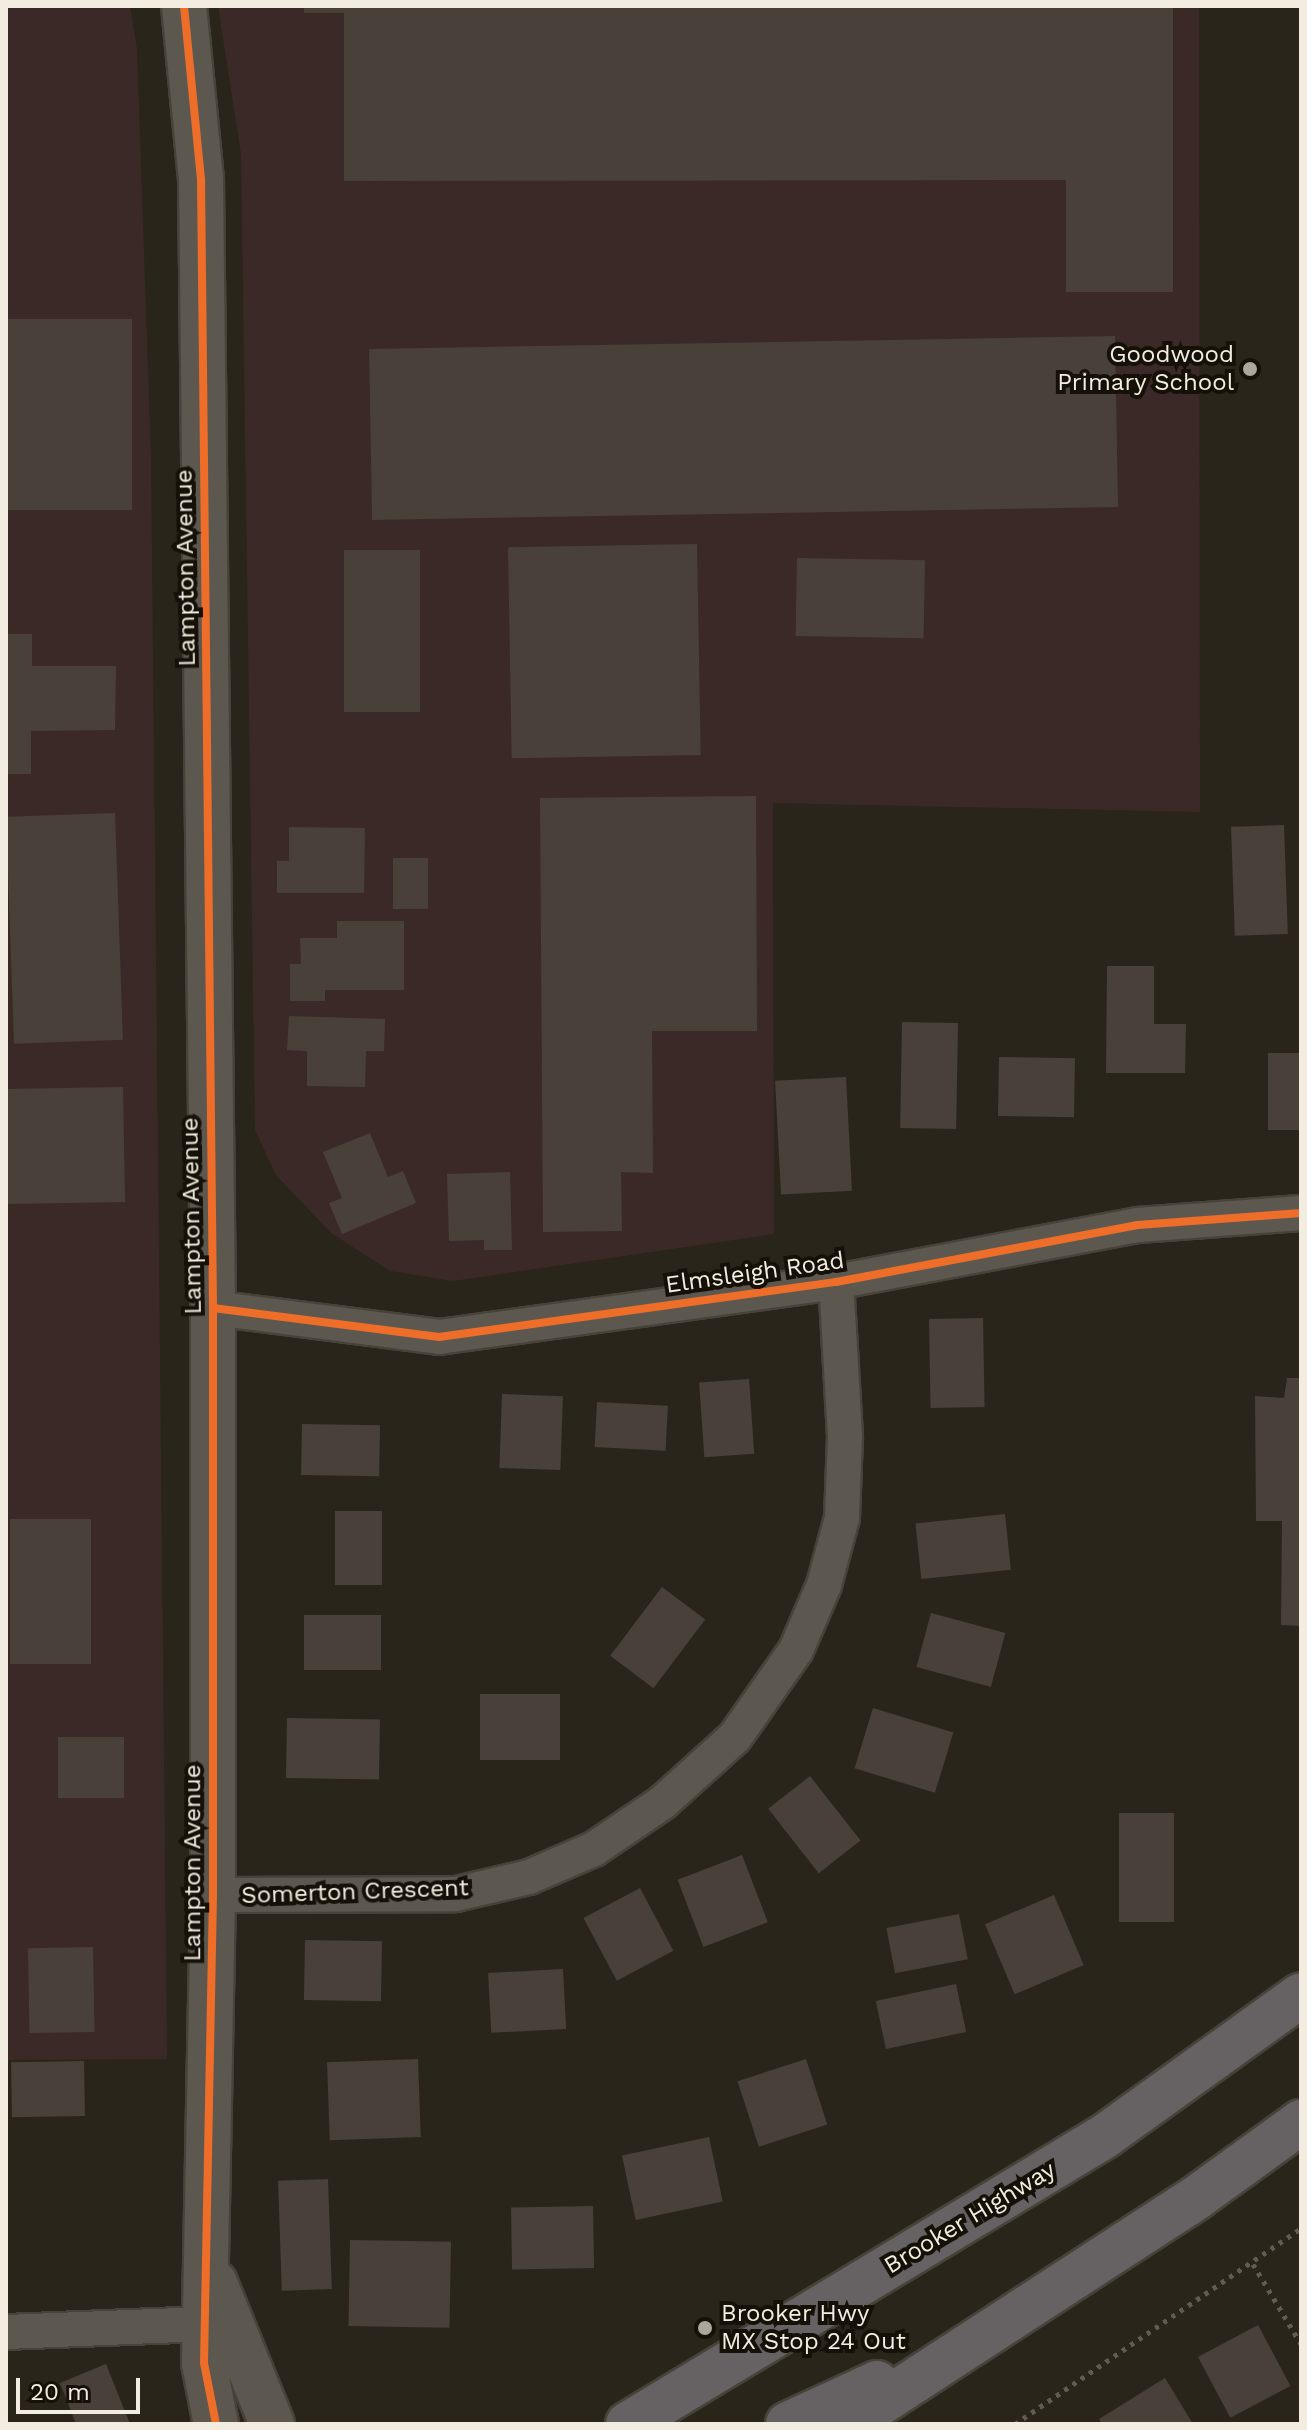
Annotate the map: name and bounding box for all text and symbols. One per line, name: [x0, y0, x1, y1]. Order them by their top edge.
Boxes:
place label: Goodwood Primary School: [1057, 341, 1234, 397]
marker: Goodwood Primary School: [1241, 360, 1259, 378]
street label: Lampton Avenue: [170, 469, 202, 667]
street label: Lampton Avenue: [176, 1117, 208, 1315]
street label: Elmsleigh Road: [664, 1246, 846, 1300]
street label: Lampton Avenue: [179, 1764, 207, 1962]
street label: Somerton Crescent: [241, 1874, 469, 1910]
street label: Brooker Highway: [879, 2155, 1061, 2281]
place label: Brooker Hwy MX Stop 24 Out: [721, 2300, 906, 2356]
marker: Brooker Hwy MX Stop 24 Out: [696, 2319, 714, 2337]
scale bar: [20, 2362, 144, 2412]
text: 20 m: [30, 2378, 90, 2406]

